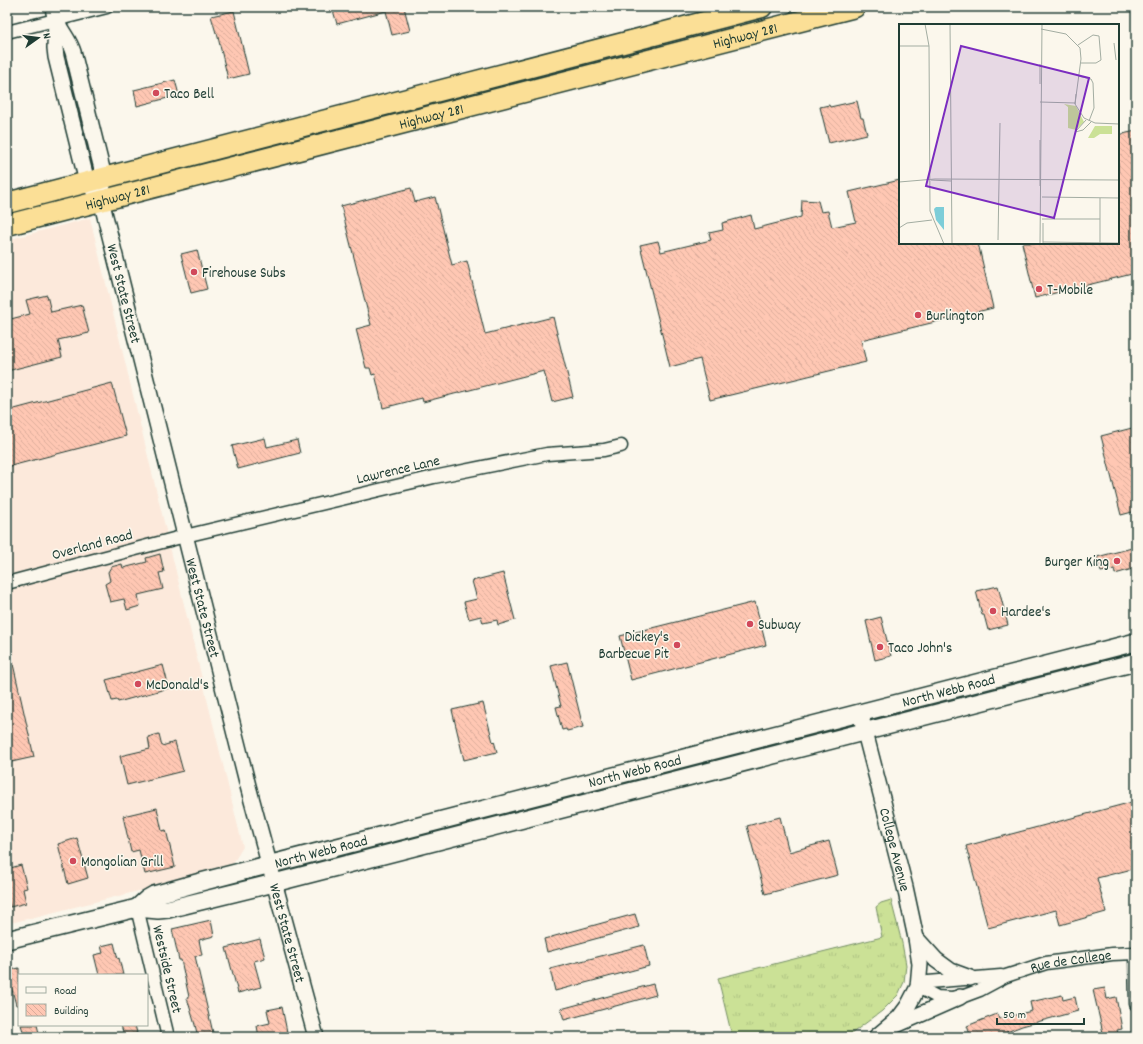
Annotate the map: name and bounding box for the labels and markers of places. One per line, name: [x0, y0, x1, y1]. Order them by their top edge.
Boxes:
place label: Taco Bell: [164, 84, 214, 106]
marker: Taco Bell: [151, 88, 161, 98]
place label: Firehouse Subs: [202, 263, 286, 285]
marker: Firehouse Subs: [189, 267, 199, 277]
place label: T-Mobile: [1047, 280, 1093, 302]
marker: T-Mobile: [1034, 284, 1044, 294]
place label: Burlington: [926, 306, 984, 328]
marker: Burlington: [913, 310, 923, 320]
place label: Burger King: [1045, 552, 1109, 574]
marker: Burger King: [1112, 556, 1122, 566]
place label: Hardee's: [1001, 602, 1051, 624]
marker: Hardee's: [988, 606, 998, 616]
place label: Subway: [758, 615, 801, 637]
marker: Subway: [745, 619, 755, 629]
place label: Dickey's Barbecue Pit: [599, 627, 669, 666]
place label: Taco John's: [888, 638, 952, 660]
marker: Dickey's Barbecue Pit: [672, 640, 682, 650]
marker: Taco John's: [875, 642, 885, 652]
place label: McDonald's: [146, 675, 209, 697]
marker: McDonald's: [133, 679, 143, 689]
place label: Mongolian Grill: [81, 852, 164, 874]
marker: Mongolian Grill: [68, 856, 78, 866]

